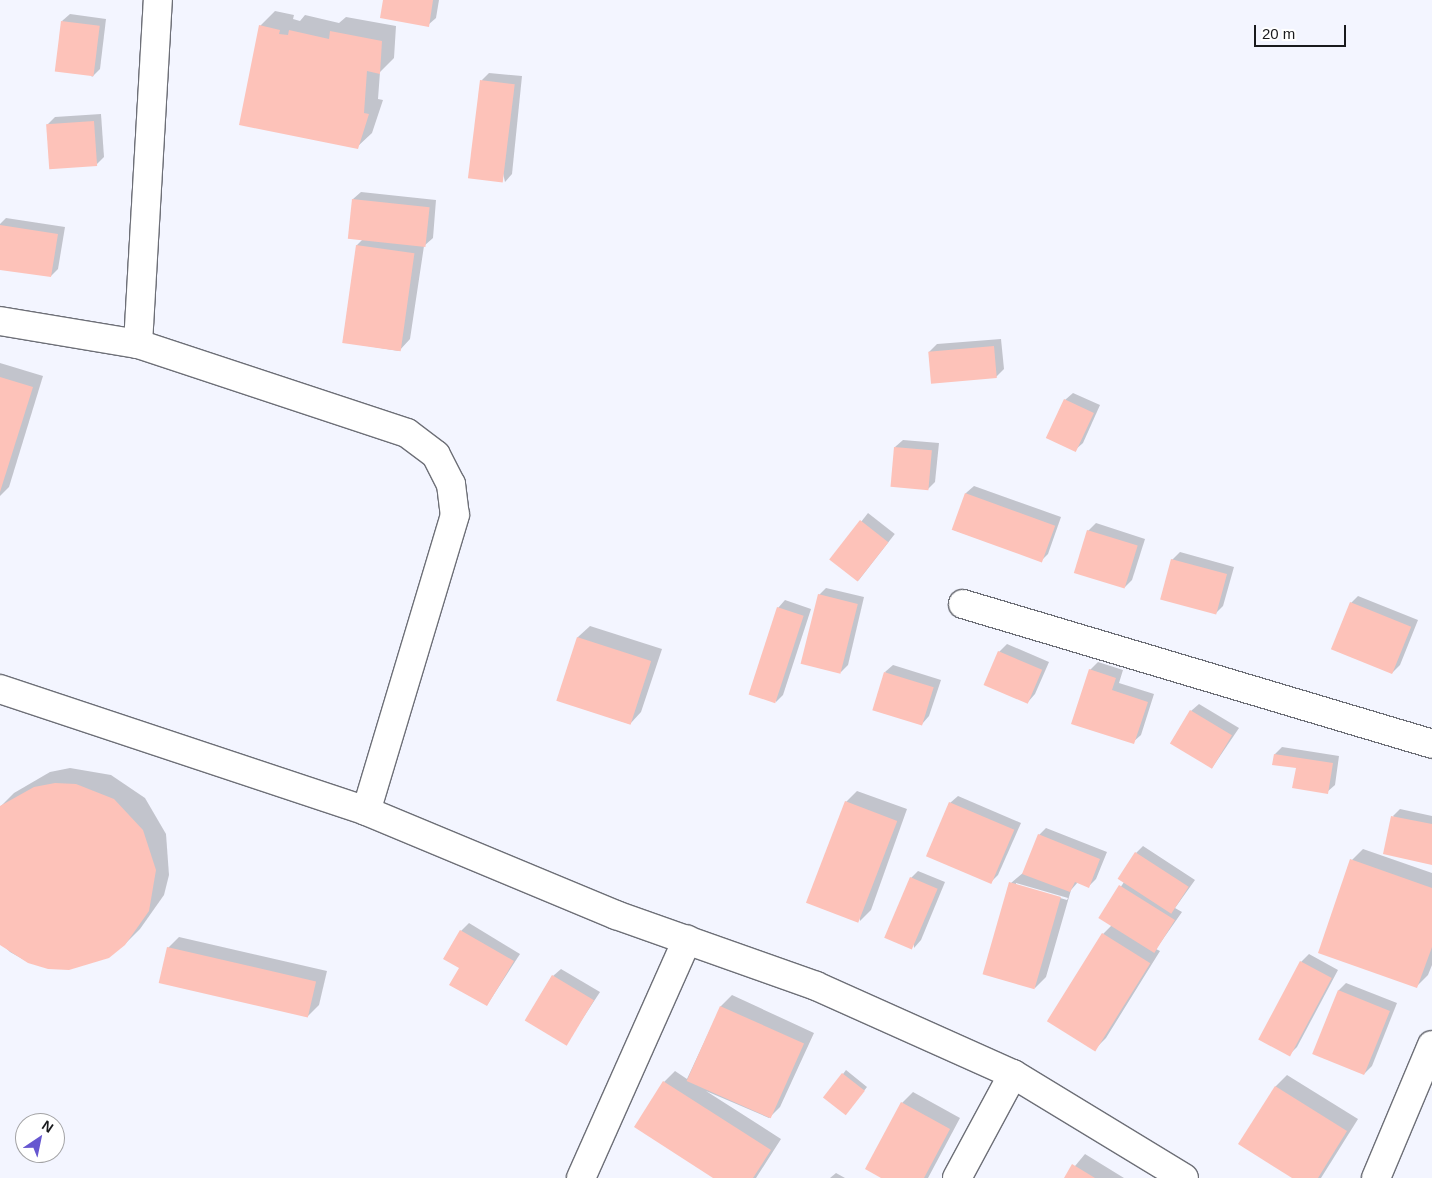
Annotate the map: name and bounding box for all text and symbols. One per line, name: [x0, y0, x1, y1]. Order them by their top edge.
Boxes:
scale bar: [1257, 15, 1350, 47]
text: 20 m: [1262, 25, 1295, 42]
north arrow: [15, 1113, 65, 1163]
text: N: [39, 1117, 56, 1136]

